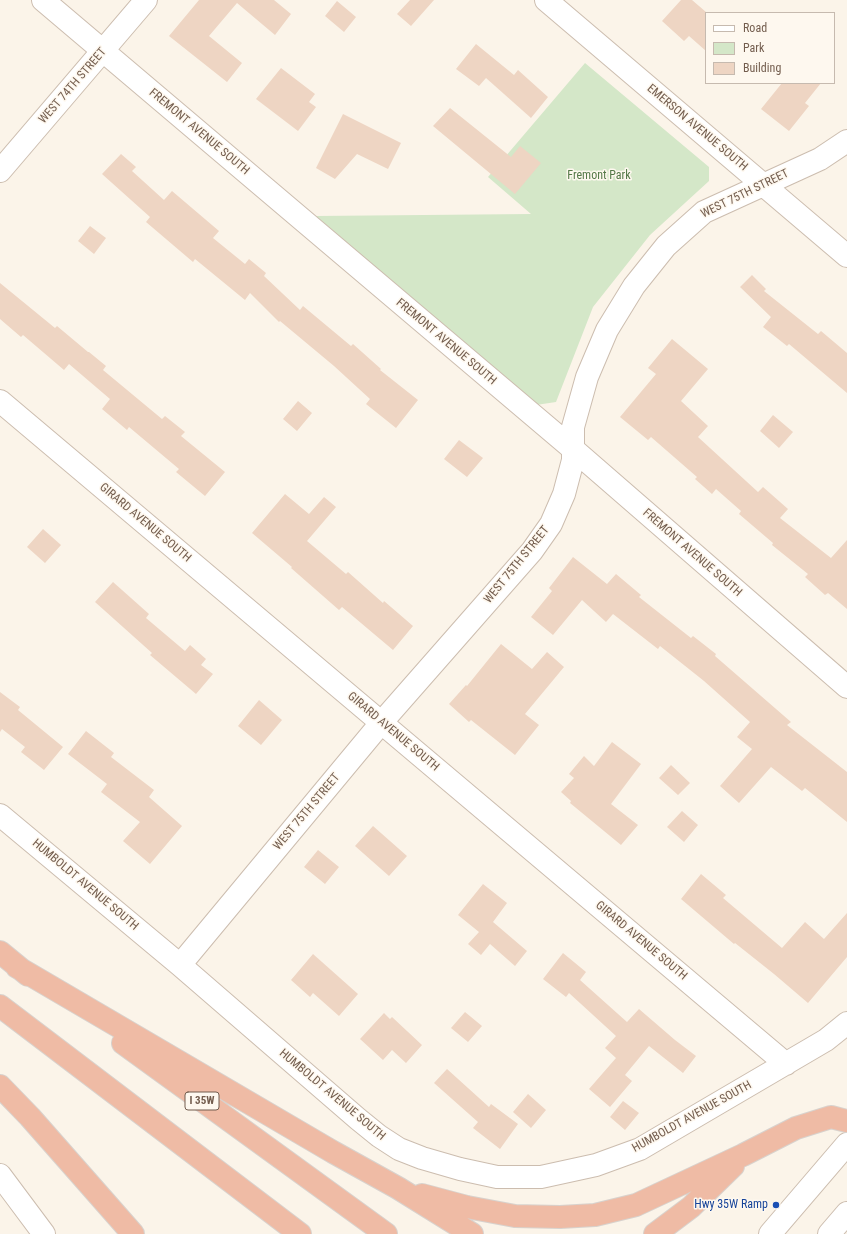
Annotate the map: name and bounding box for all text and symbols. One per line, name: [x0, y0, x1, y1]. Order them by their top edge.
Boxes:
legend: [705, 12, 835, 84]
text: Road: [743, 21, 767, 35]
text: Park: [743, 41, 764, 55]
street label: WEST 74TH STREET: [36, 45, 110, 127]
text: Building: [743, 61, 781, 75]
street label: EMERSON AVENUE SOUTH: [644, 82, 750, 174]
street label: FREMONT AVENUE SOUTH: [146, 86, 252, 178]
street label: WEST 75TH STREET: [699, 167, 791, 221]
park label: Fremont Park: [567, 169, 631, 183]
street label: FREMONT AVENUE SOUTH: [393, 296, 499, 388]
street label: GIRARD AVENUE SOUTH: [96, 480, 194, 566]
street label: FREMONT AVENUE SOUTH: [640, 506, 744, 600]
street label: WEST 75TH STREET: [481, 523, 553, 607]
street label: GIRARD AVENUE SOUTH: [344, 689, 442, 775]
street label: WEST 75TH STREET: [271, 771, 343, 853]
street label: HUMBOLDT AVENUE SOUTH: [29, 836, 141, 934]
street label: GIRARD AVENUE SOUTH: [592, 898, 690, 984]
street label: HUMBOLDT AVENUE SOUTH: [276, 1046, 388, 1144]
street label: HUMBOLDT AVENUE SOUTH: [630, 1078, 754, 1156]
road number: I 35W: [185, 1092, 219, 1110]
place label: Hwy 35W Ramp: [694, 1198, 768, 1212]
marker: Hwy 35W Ramp: [771, 1200, 781, 1210]

